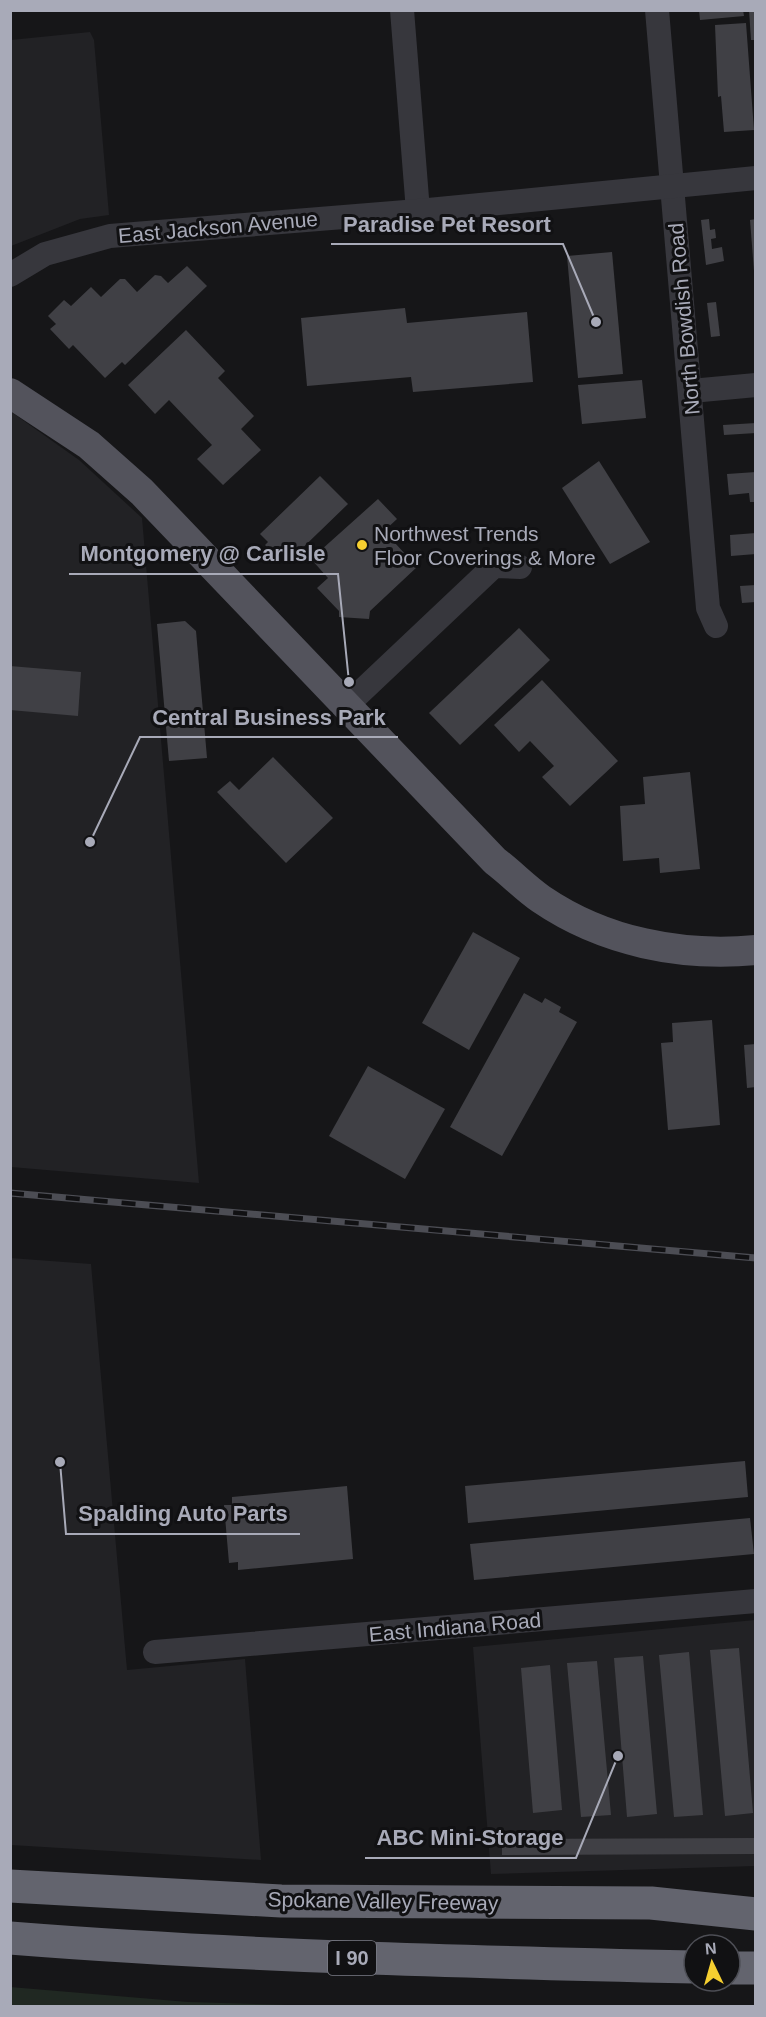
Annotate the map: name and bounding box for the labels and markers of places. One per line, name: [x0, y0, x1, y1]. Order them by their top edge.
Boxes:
callout: Paradise Pet Resort: [331, 204, 563, 244]
place label: Northwest Trends Floor Coverings & More: [374, 522, 596, 569]
callout: Montgomery @ Carlisle: [69, 534, 338, 574]
marker: Northwest Trends Floor Coverings & More: [355, 538, 369, 552]
callout: Central Business Park: [140, 697, 398, 737]
callout: Spalding Auto Parts: [66, 1494, 300, 1534]
callout: ABC Mini-Storage: [365, 1818, 576, 1858]

